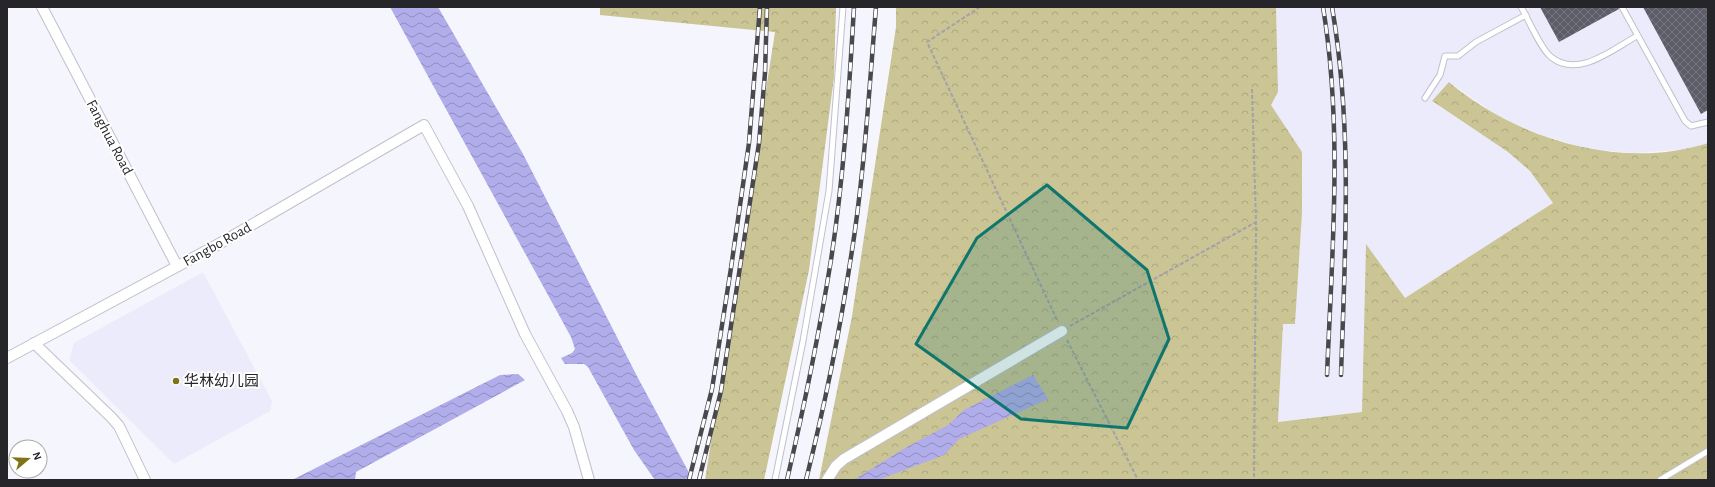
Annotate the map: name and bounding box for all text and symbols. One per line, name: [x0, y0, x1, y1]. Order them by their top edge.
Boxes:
street label: Fanghua Road: [84, 97, 136, 177]
street label: Fangbo Road: [181, 220, 254, 269]
place label: 华林幼儿园: [184, 372, 259, 389]
marker: 华林幼儿园: [171, 376, 181, 386]
north arrow: [8, 439, 48, 479]
text: N: [31, 450, 43, 461]

